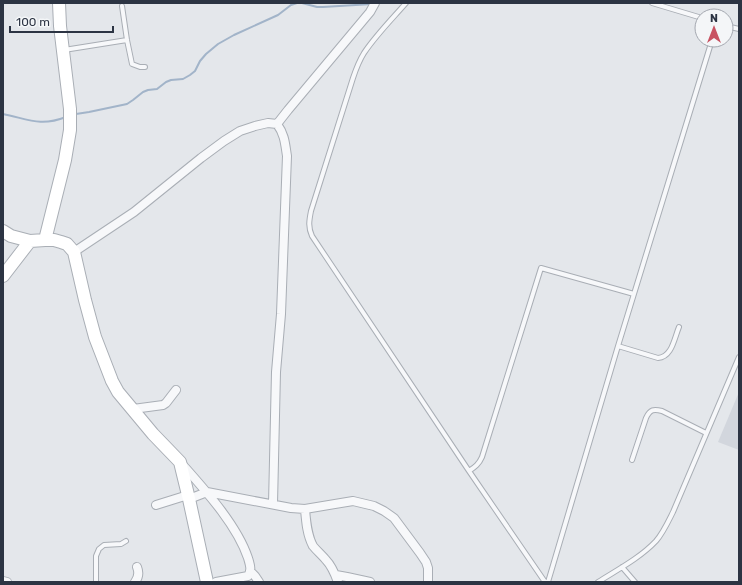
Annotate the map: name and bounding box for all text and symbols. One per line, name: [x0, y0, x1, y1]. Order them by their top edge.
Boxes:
scale bar: [10, 8, 113, 34]
north arrow: [694, 8, 734, 48]
text: N: [710, 12, 718, 25]
text: 100 m: [16, 15, 50, 29]

